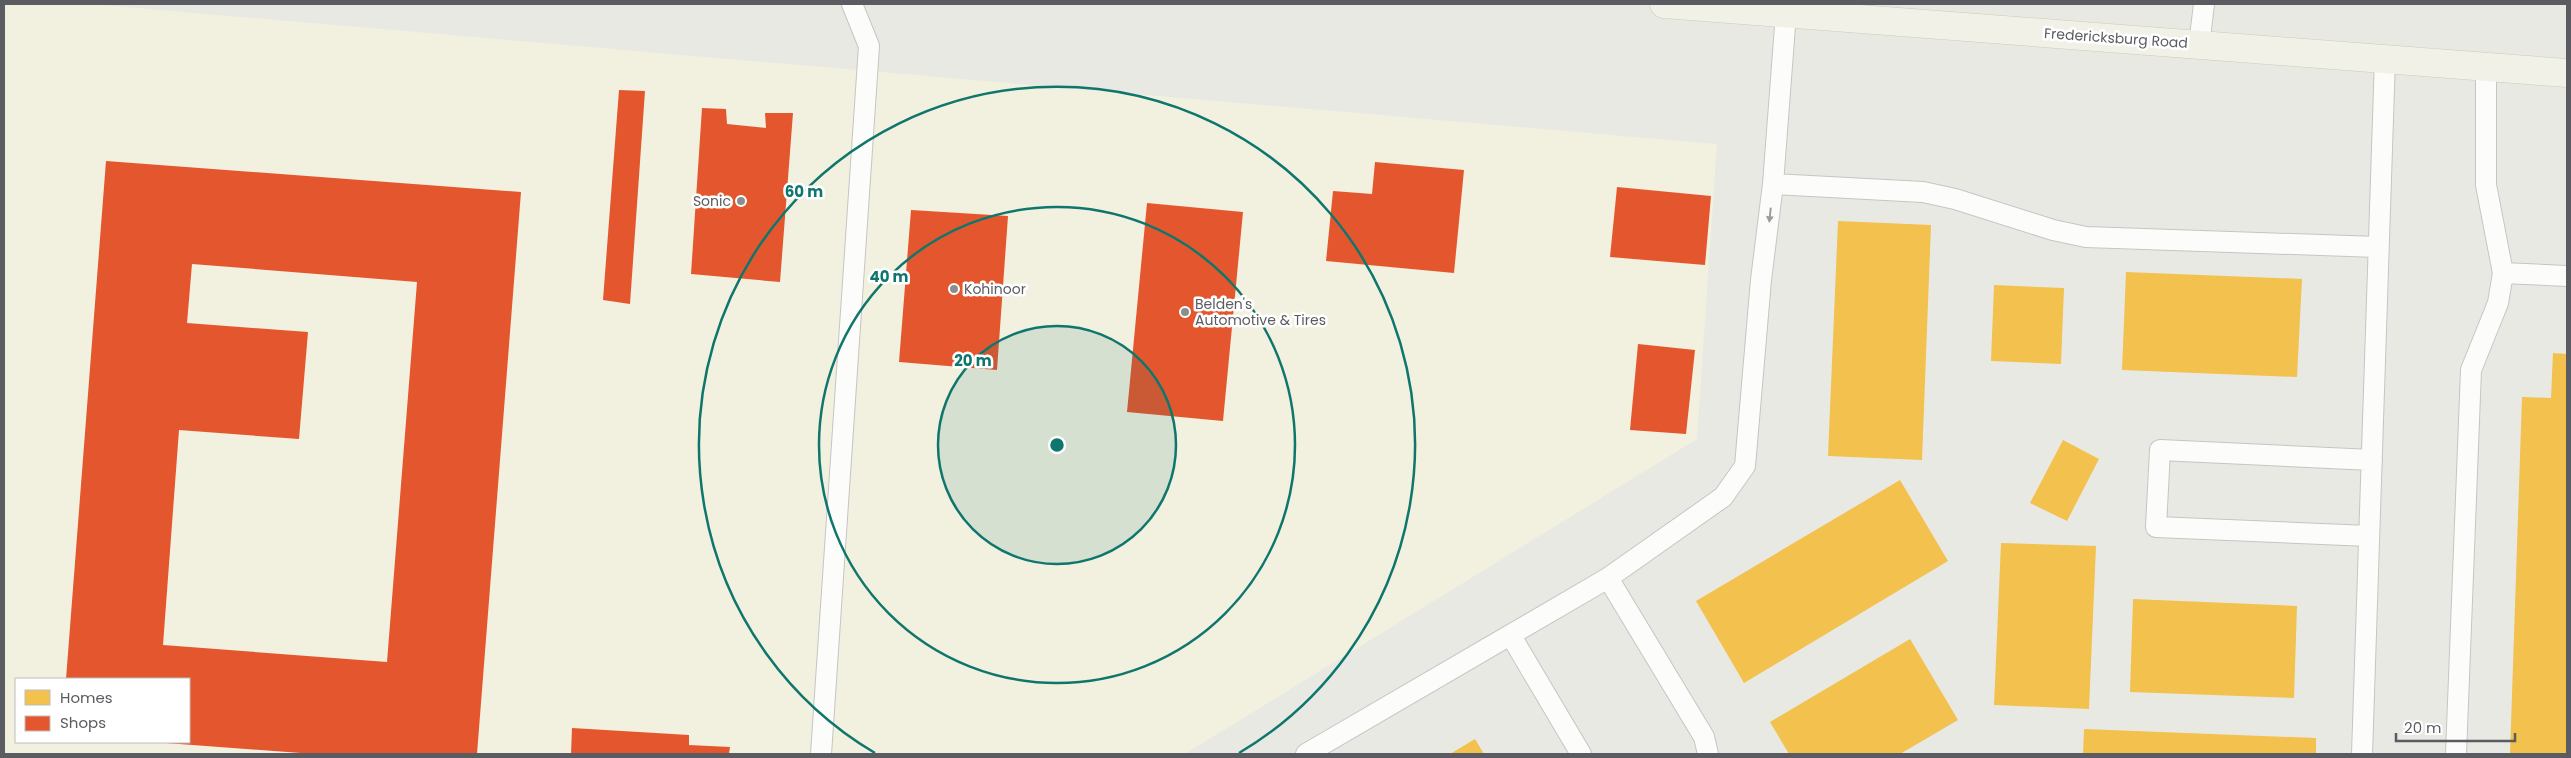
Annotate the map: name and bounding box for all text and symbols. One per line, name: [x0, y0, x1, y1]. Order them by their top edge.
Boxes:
street label: Fredericksburg Road: [2043, 23, 2189, 53]
text: 60 m: [785, 181, 823, 202]
place label: Sonic: [693, 191, 731, 211]
marker: Sonic: [735, 195, 747, 207]
one-way arrow: [1766, 208, 1774, 224]
text: 40 m: [869, 266, 909, 287]
place label: Kohinoor: [964, 279, 1026, 299]
marker: Kohinoor: [948, 283, 960, 295]
place label: Belden's Automotive & Tires: [1195, 294, 1326, 330]
marker: Belden's Automotive & Tires: [1179, 306, 1191, 318]
text: 20 m: [954, 350, 992, 371]
centre of rings: [1048, 436, 1066, 454]
legend: [15, 678, 190, 743]
text: Homes: [60, 687, 113, 708]
scale bar: [2396, 710, 2515, 742]
text: Shops: [60, 712, 106, 733]
text: 20 m: [2404, 717, 2442, 738]

